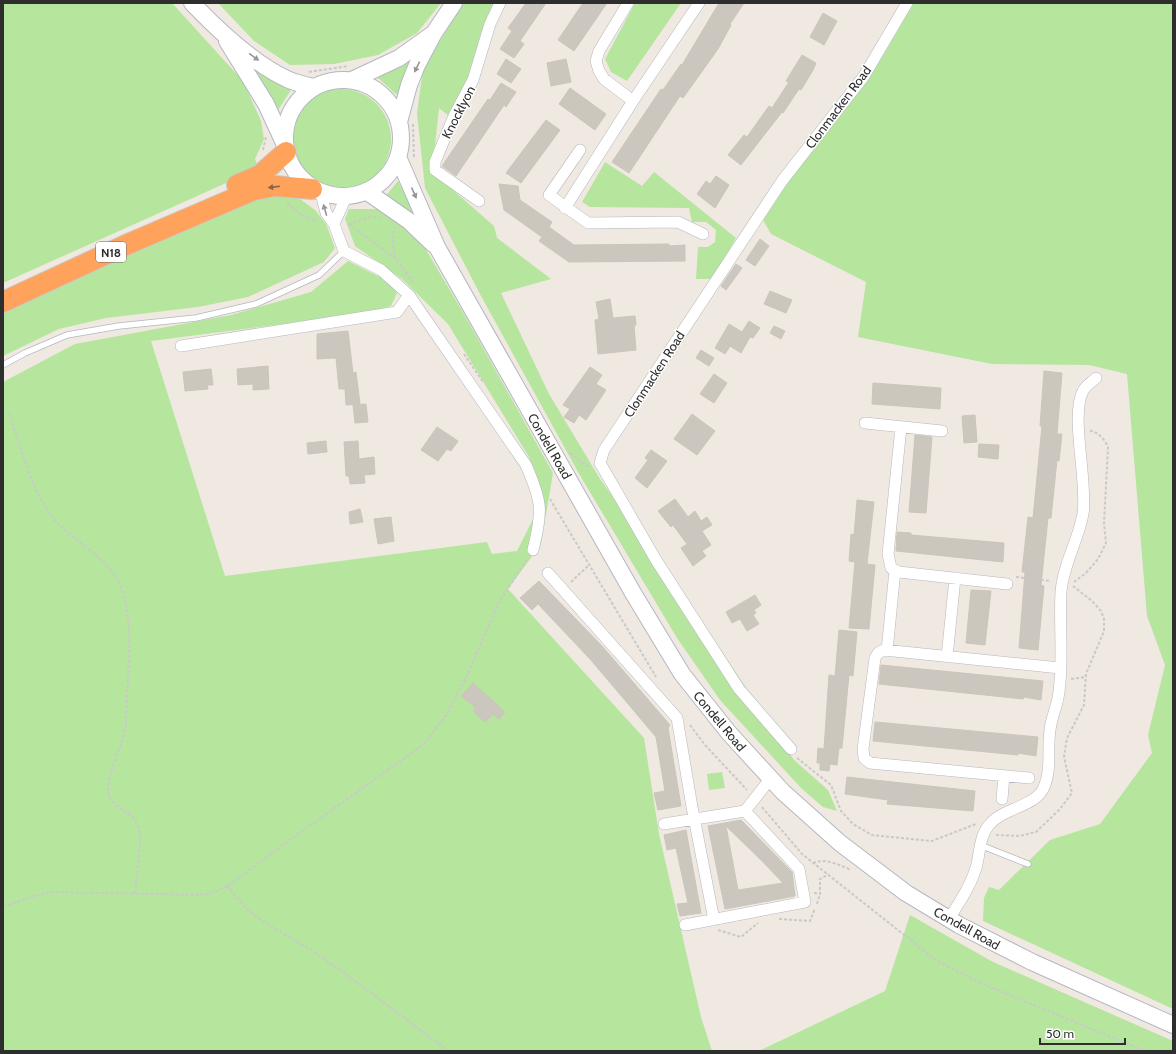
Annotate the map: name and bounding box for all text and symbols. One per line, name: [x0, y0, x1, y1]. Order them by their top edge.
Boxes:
one-way arrow: [249, 53, 259, 61]
one-way arrow: [414, 62, 420, 73]
street label: Clonmacken Road: [802, 62, 874, 152]
street label: Knocklyon: [438, 83, 478, 141]
one-way arrow: [268, 184, 280, 190]
one-way arrow: [411, 187, 417, 199]
one-way arrow: [322, 203, 328, 215]
road number: N18: [96, 242, 126, 262]
street label: Clonmacken Road: [620, 328, 688, 420]
street label: Condell Road: [525, 410, 575, 482]
street label: Condell Road: [690, 688, 750, 754]
street label: Condell Road: [931, 903, 1003, 953]
scale bar: [1040, 1020, 1125, 1046]
text: 50 m: [1046, 1026, 1074, 1041]

